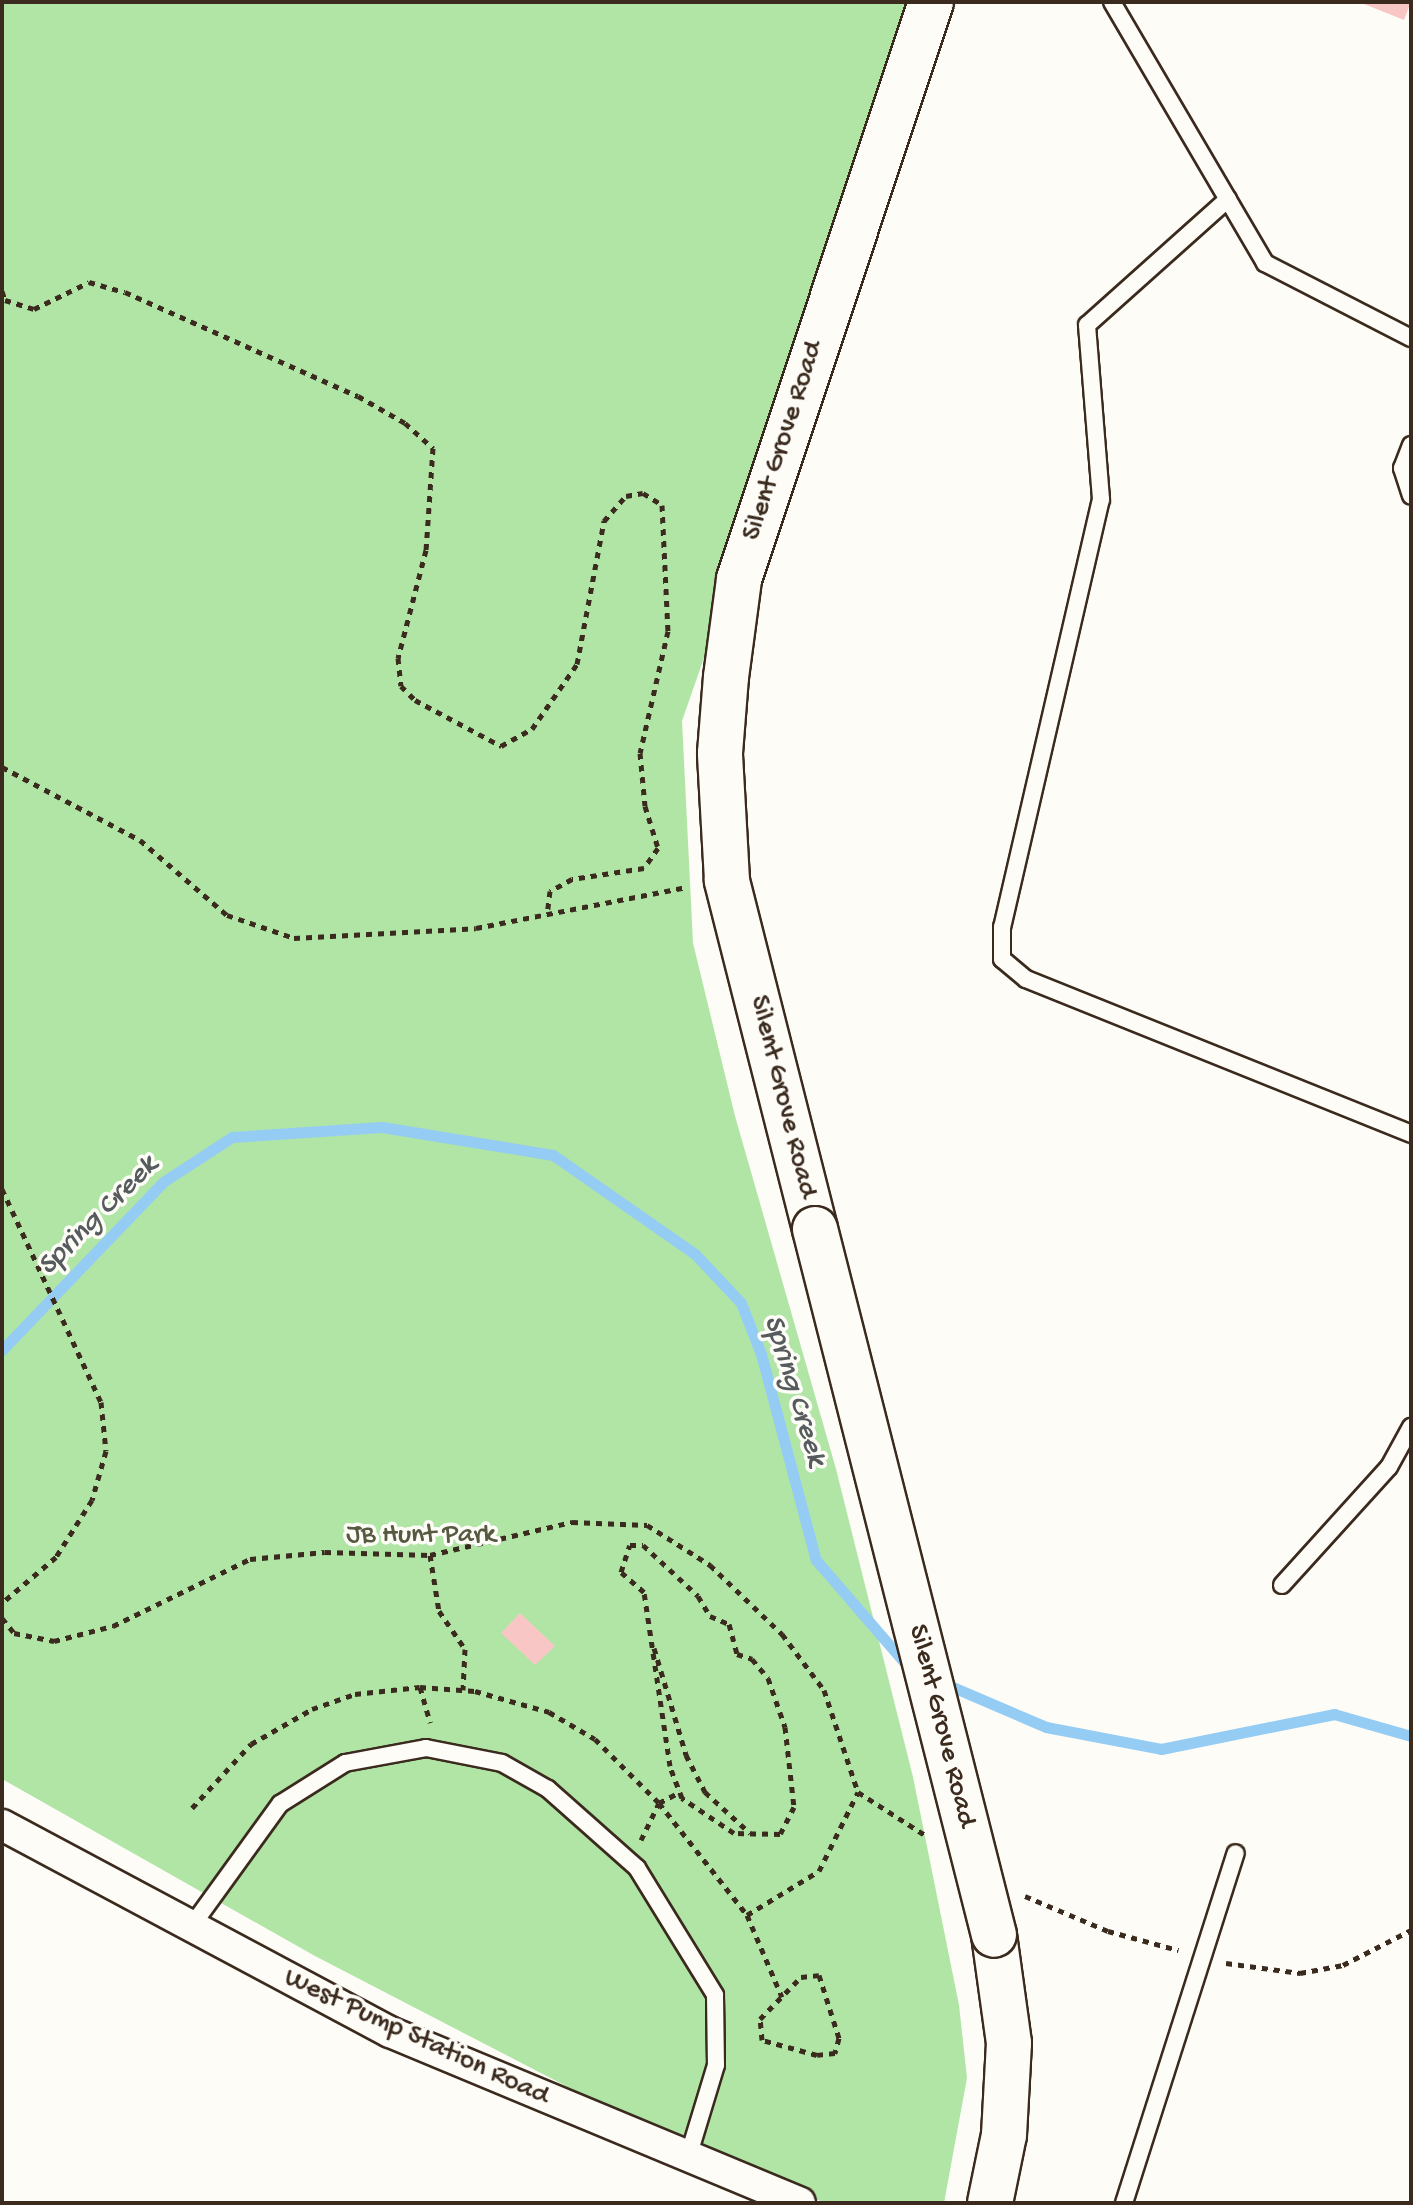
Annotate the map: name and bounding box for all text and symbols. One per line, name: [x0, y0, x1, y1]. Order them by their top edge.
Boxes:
street label: Silent Grove Road: [736, 337, 832, 545]
street label: Silent Grove Road: [741, 992, 823, 1202]
water label: Spring Creek: [31, 1149, 167, 1285]
water label: Spring Creek: [753, 1311, 833, 1471]
park label: JB Hunt Park: [346, 1519, 496, 1553]
street label: Silent Grove Road: [900, 1621, 982, 1831]
street label: West Pump Station Road: [278, 1962, 554, 2114]

